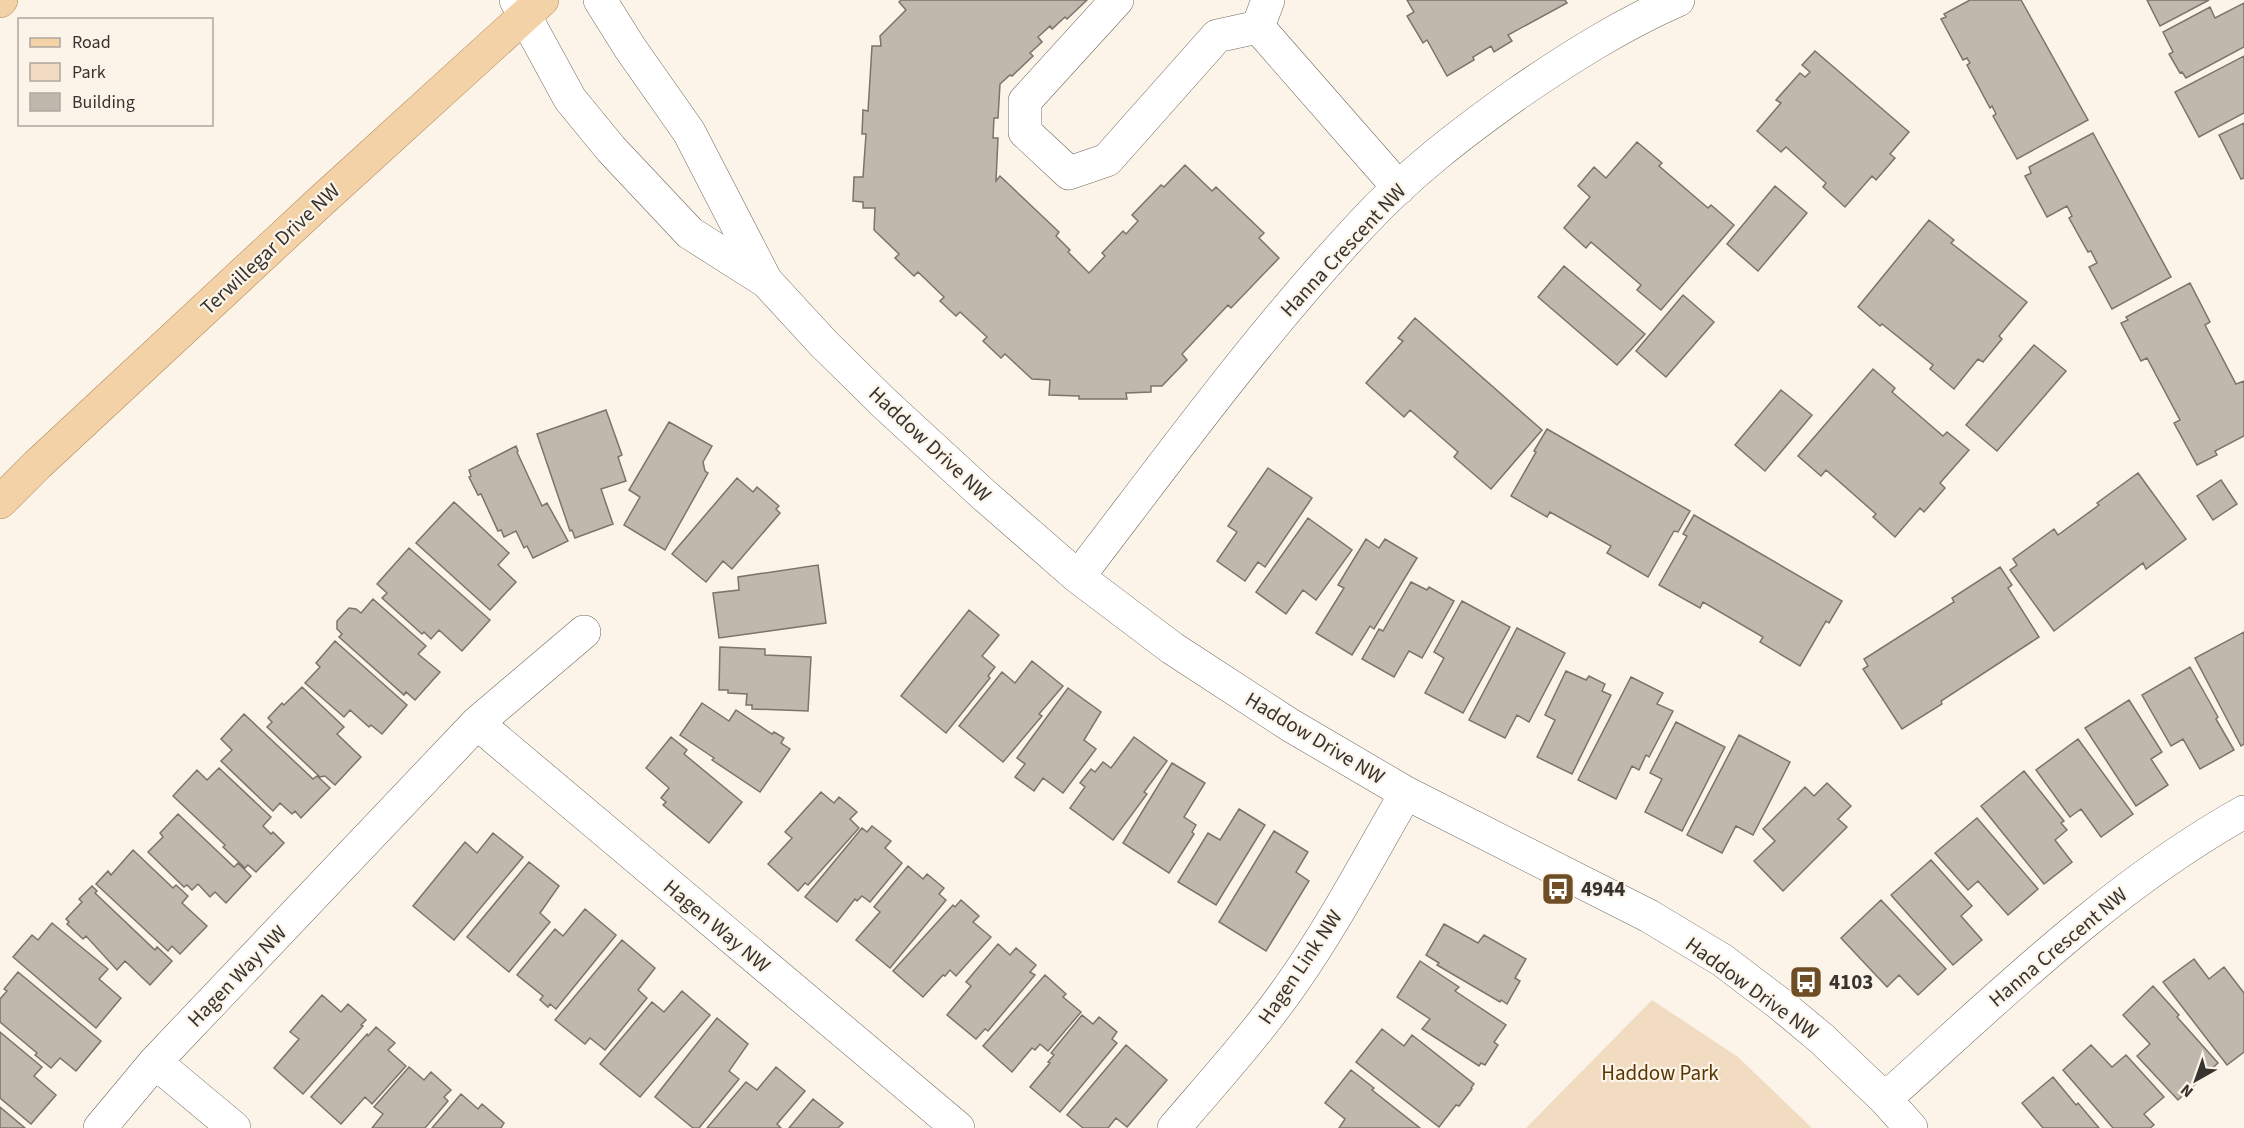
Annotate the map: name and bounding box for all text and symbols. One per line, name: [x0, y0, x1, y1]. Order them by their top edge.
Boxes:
legend: [18, 18, 213, 126]
text: Road: [72, 30, 111, 55]
text: Park: [72, 60, 106, 85]
text: Building: [72, 90, 135, 115]
street label: Terwillegar Drive NW: [193, 176, 347, 322]
street label: Hanna Crescent NW: [1273, 176, 1413, 323]
street label: Haddow Drive NW: [862, 379, 998, 509]
street label: Haddow Drive NW: [1240, 684, 1391, 792]
bus stop icon: 4944: [1540, 871, 1576, 907]
street label: Hagen Way NW: [657, 872, 777, 980]
place label: 4944: [1581, 874, 1625, 904]
street label: Hanna Crescent NW: [1982, 880, 2134, 1014]
street label: Hagen Link NW: [1251, 903, 1350, 1030]
street label: Hagen Way NW: [181, 918, 294, 1034]
street label: Haddow Drive NW: [1679, 929, 1825, 1047]
bus stop icon: 4103: [1788, 964, 1824, 1000]
place label: 4103: [1829, 967, 1873, 997]
north arrow: [2166, 1050, 2226, 1110]
park label: Haddow Park: [1601, 1058, 1719, 1088]
text: N: [2176, 1079, 2198, 1103]

